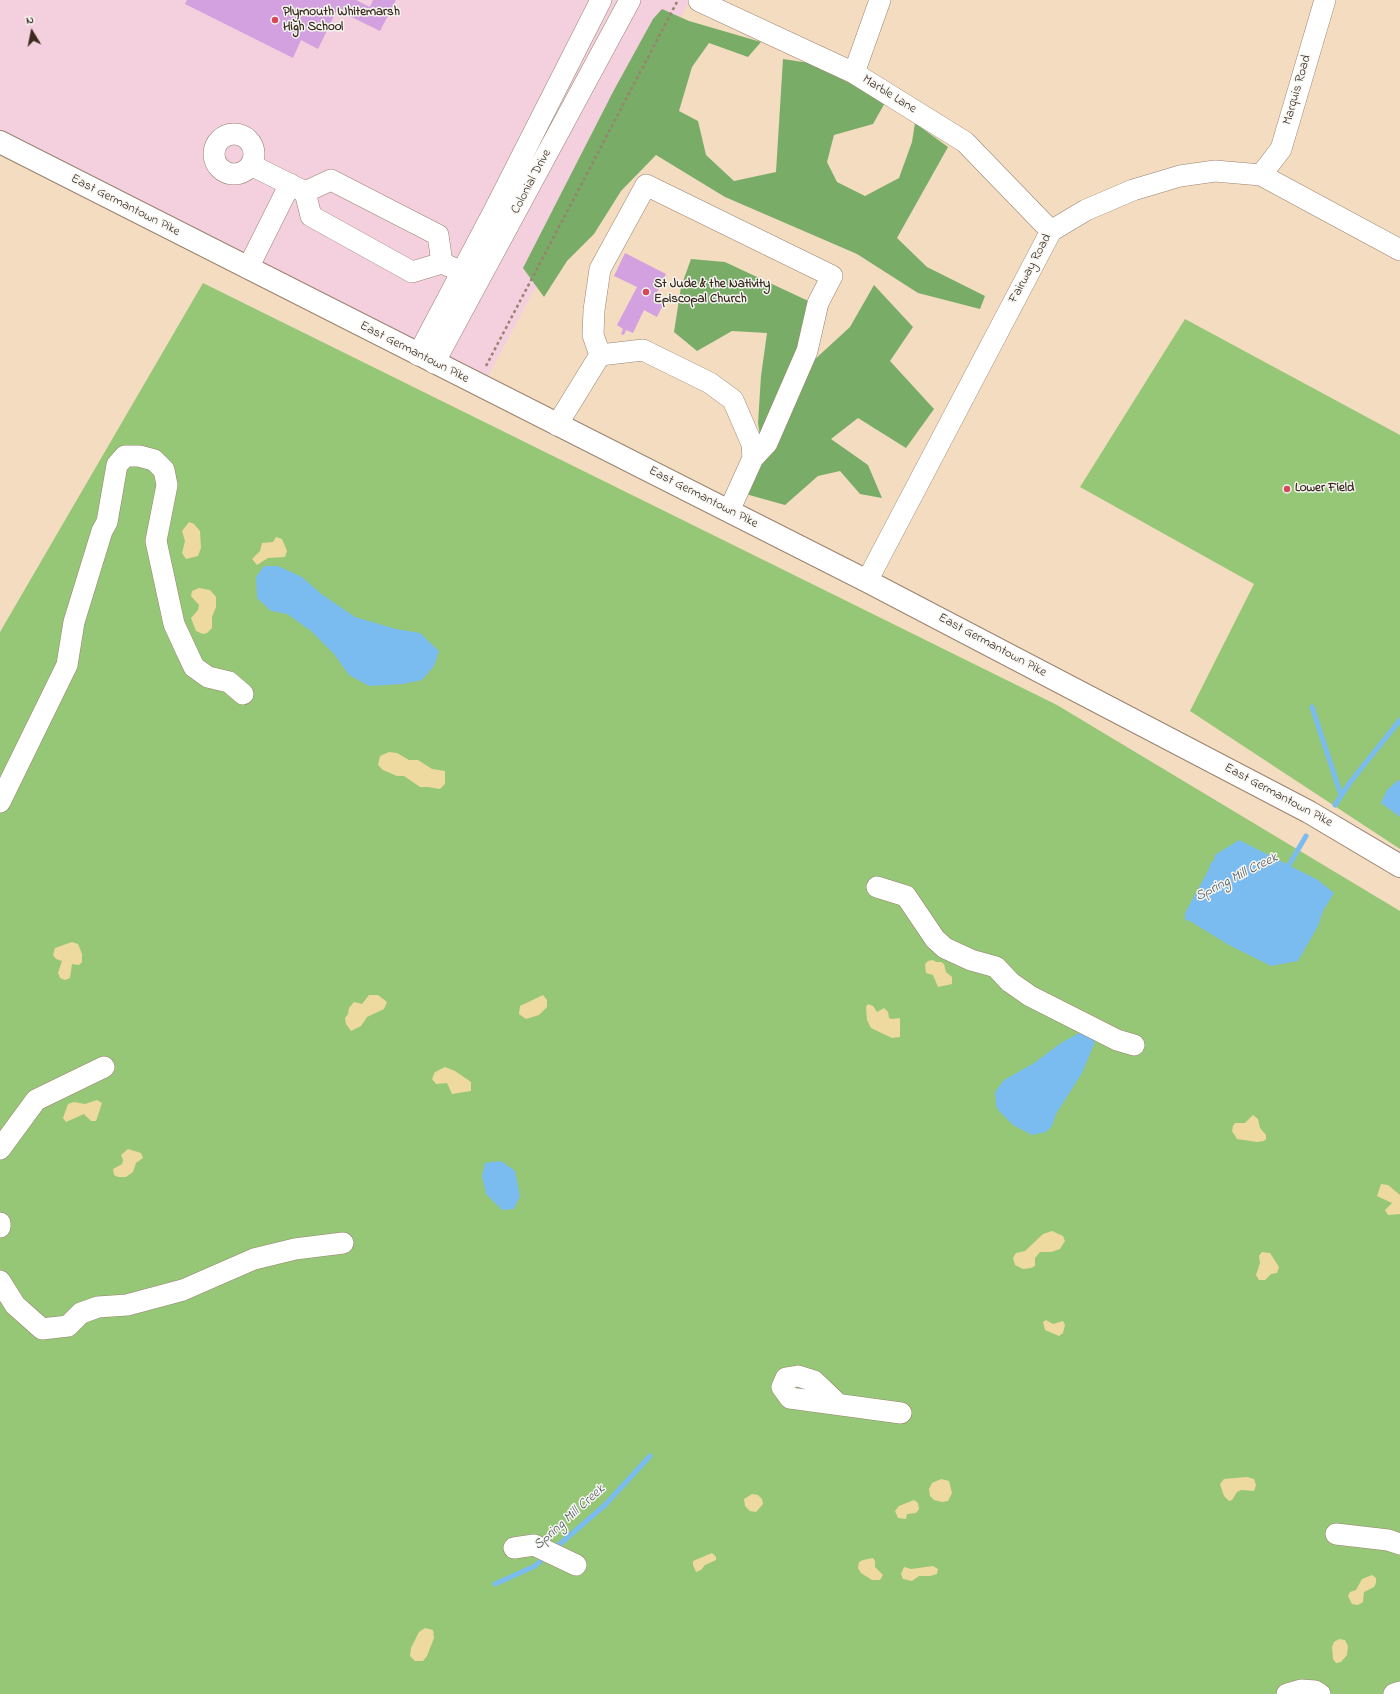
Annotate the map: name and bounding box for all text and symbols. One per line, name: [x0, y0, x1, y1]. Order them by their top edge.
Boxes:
place label: Plymouth Whitemarsh High School: [283, 5, 400, 36]
north arrow: [12, 12, 52, 52]
text: N: [25, 12, 35, 29]
marker: Plymouth Whitemarsh High School: [270, 15, 280, 25]
street label: Marquis Road: [1281, 53, 1315, 127]
street label: Marble Lane: [859, 72, 919, 118]
street label: Colonial Drive: [508, 147, 556, 217]
street label: East Germantown Pike: [68, 172, 182, 240]
street label: Fairway Road: [1006, 232, 1056, 306]
place label: St Jude & the Nativity Episcopal Church: [654, 277, 770, 308]
marker: St Jude & the Nativity Episcopal Church: [641, 287, 651, 297]
street label: East Germantown Pike: [357, 319, 471, 387]
street label: East Germantown Pike: [646, 464, 760, 532]
place label: Lower Field: [1295, 481, 1354, 497]
marker: Lower Field: [1282, 484, 1292, 494]
street label: East Germantown Pike: [935, 611, 1049, 681]
street label: East Germantown Pike: [1221, 761, 1335, 831]
water label: Spring Mill Creek: [1193, 850, 1281, 906]
water label: Spring Mill Creek: [531, 1482, 609, 1554]

